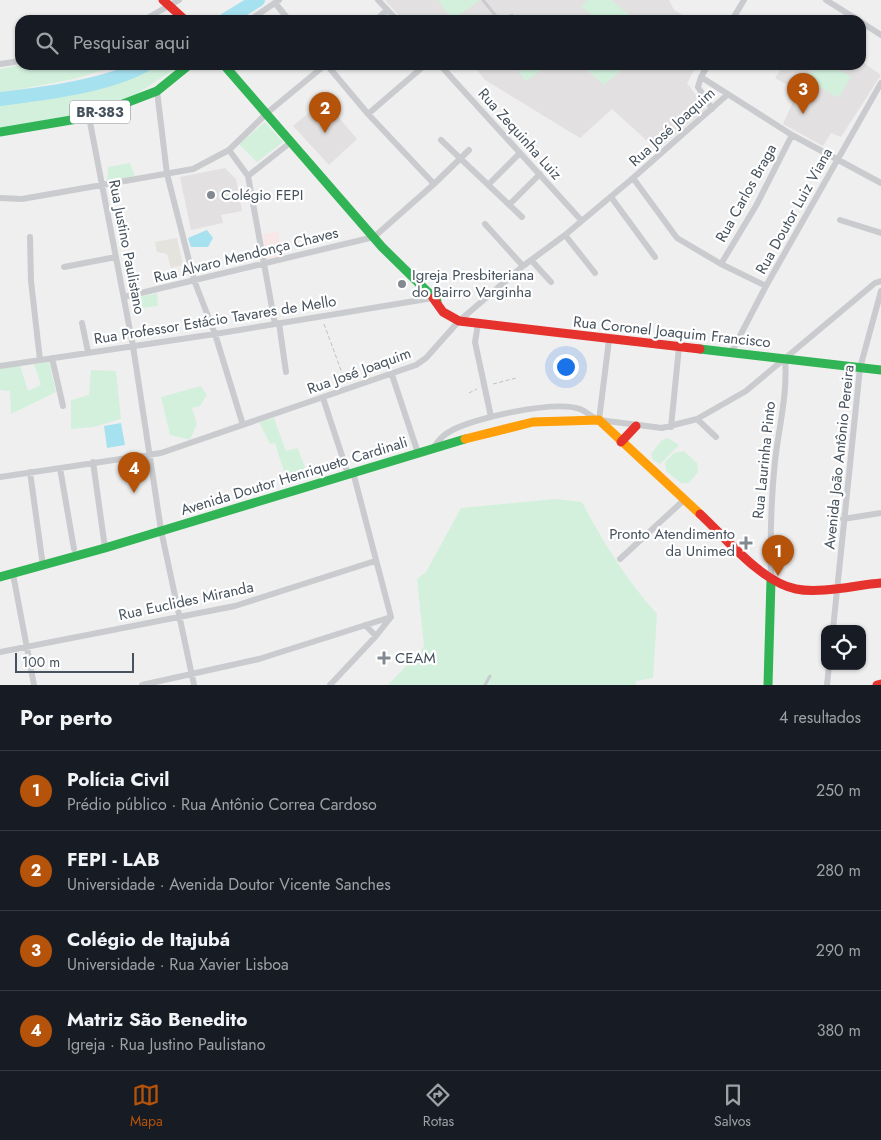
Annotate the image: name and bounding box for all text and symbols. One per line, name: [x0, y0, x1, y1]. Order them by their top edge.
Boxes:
search box: [15, 15, 866, 70]
icon: search: [33, 29, 61, 57]
text: Pesquisar aqui: [73, 29, 190, 56]
pin: 3: [787, 73, 819, 114]
street label: Rua José Joaquim: [624, 82, 720, 172]
street label: Rua Zequinha Luiz: [473, 83, 567, 185]
pin: 2: [309, 92, 341, 133]
road number: BR-383: [70, 100, 130, 124]
street label: Rua Carlos Braga: [710, 140, 782, 246]
street label: Rua Doutor Luiz Viana: [750, 144, 838, 278]
street label: Rua Justino Paulistano: [103, 178, 151, 316]
place label: Colégio FEPI: [221, 184, 303, 206]
marker: Colégio FEPI: [205, 189, 217, 201]
street label: Rua Alvaro Mendonça Chaves: [151, 221, 341, 289]
place label: Igreja Presbiteriana do Bairro Varginha: [412, 264, 534, 303]
marker: Igreja Presbiteriana do Bairro Varginha: [396, 278, 408, 290]
street label: Rua Professor Estácio Tavares de Mello: [92, 290, 338, 350]
street label: Rua Coronel Joaquim Francisco: [572, 311, 772, 353]
street label: Rua José Joaquim: [304, 342, 414, 400]
your location: [553, 354, 579, 380]
street label: Avenida João Antônio Pereira: [818, 364, 860, 550]
street label: Rua Laurinha Pinto: [747, 400, 781, 520]
street label: Avenida Doutor Henriqueto Cardinali: [178, 431, 410, 521]
pin: 4: [118, 452, 150, 493]
place label: Pronto Atendimento da Unimed: [609, 523, 735, 562]
pin: 1: [762, 535, 794, 576]
marker: Pronto Atendimento da Unimed: [739, 536, 753, 550]
street label: Rua Euclides Miranda: [116, 576, 256, 626]
map controls: [821, 625, 866, 670]
button: locate: [821, 625, 866, 670]
place label: CEAM: [395, 647, 436, 669]
scale bar: [15, 650, 134, 673]
marker: CEAM: [377, 651, 391, 665]
text: 100 m: [22, 652, 60, 672]
text: Por perto: [20, 703, 112, 733]
text: 4 resultados: [779, 706, 861, 729]
text: Polícia Civil: [67, 766, 169, 793]
text: 1: [32, 779, 40, 802]
text: 250 m: [816, 779, 861, 802]
text: Prédio público · Rua Antônio Correa Cardoso: [67, 793, 377, 816]
text: FEPI - LAB: [67, 846, 160, 873]
text: 2: [31, 859, 41, 882]
text: 280 m: [816, 859, 861, 882]
text: Universidade · Avenida Doutor Vicente Sanches: [67, 873, 391, 896]
text: Colégio de Itajubá: [67, 926, 230, 953]
text: 3: [31, 939, 41, 962]
text: 290 m: [816, 939, 861, 962]
text: Universidade · Rua Xavier Lisboa: [67, 953, 289, 976]
text: Matriz São Benedito: [67, 1006, 248, 1033]
text: 4: [30, 1019, 42, 1042]
text: 380 m: [817, 1019, 861, 1042]
text: Igreja · Rua Justino Paulistano: [67, 1033, 265, 1056]
tab: Mapa: [130, 1081, 163, 1131]
tab: Rotas: [423, 1081, 454, 1131]
tab: Salvos: [714, 1081, 751, 1131]

